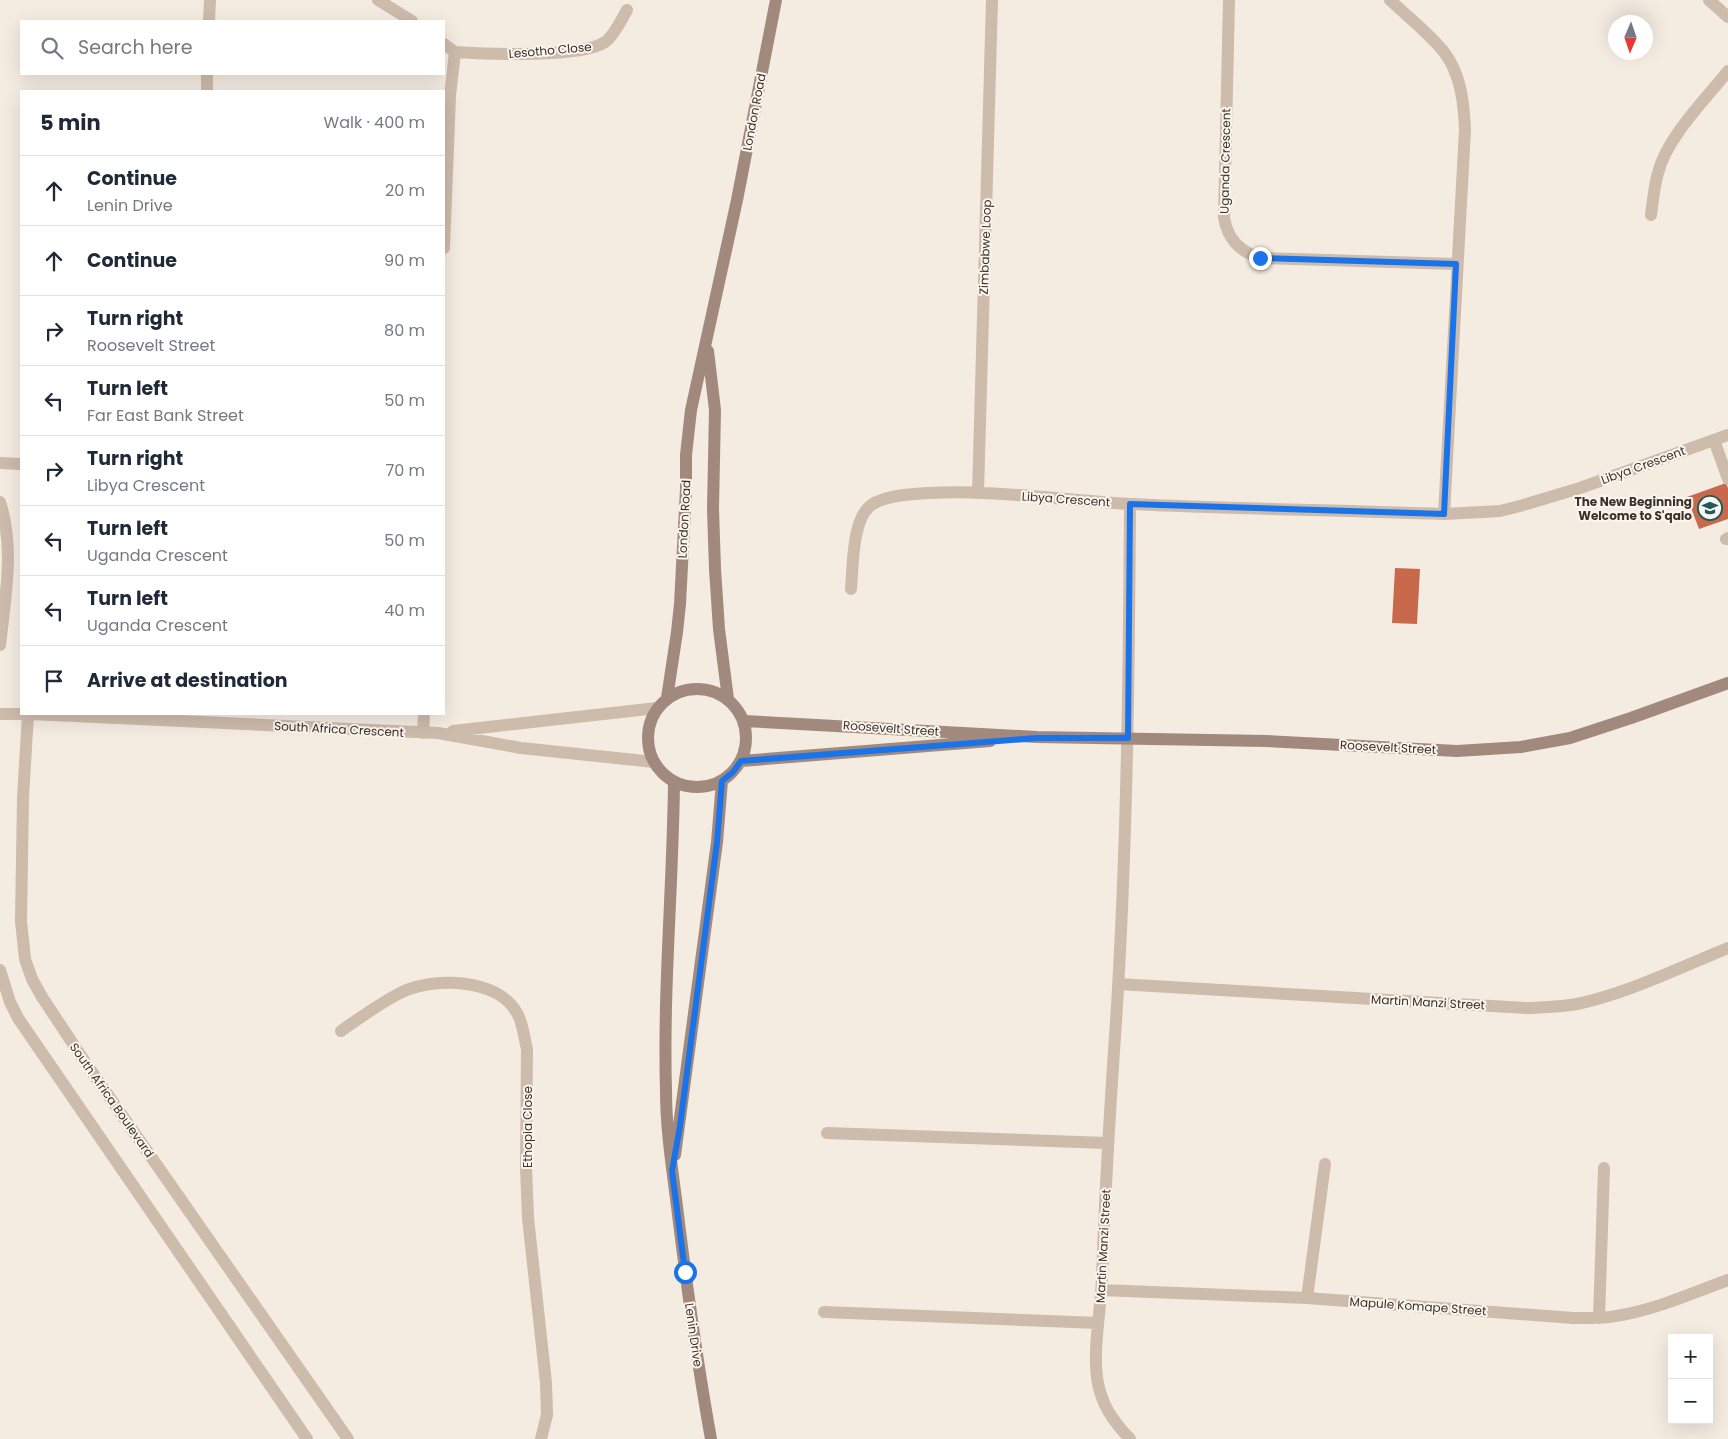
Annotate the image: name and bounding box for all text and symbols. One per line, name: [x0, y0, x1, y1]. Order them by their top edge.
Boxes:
north arrow: [1608, 15, 1653, 60]
search box: [20, 20, 445, 75]
icon: search: [38, 34, 66, 62]
text: Search here: [78, 34, 192, 61]
street label: Lesotho Close: [508, 38, 592, 62]
street label: London Road: [738, 72, 770, 152]
text: 5 min: [40, 108, 101, 137]
street label: Uganda Crescent: [1216, 108, 1234, 214]
text: Walk · 400 m: [324, 111, 425, 134]
text: Continue: [87, 165, 177, 192]
icon: ahead: [40, 177, 68, 205]
text: 20 m: [385, 179, 425, 202]
text: Lenin Drive: [87, 194, 173, 217]
street label: Zimbabwe Loop: [975, 199, 995, 295]
icon: ahead: [40, 247, 68, 275]
text: Continue: [87, 247, 177, 274]
route end: [1249, 247, 1272, 270]
text: 90 m: [384, 249, 425, 272]
text: Turn right: [87, 305, 183, 332]
icon: right: [40, 317, 68, 345]
text: 80 m: [384, 319, 425, 342]
text: Roosevelt Street: [87, 334, 215, 357]
text: Turn left: [87, 375, 168, 402]
icon: left: [40, 387, 68, 415]
text: 50 m: [384, 389, 425, 412]
text: Far East Bank Street: [87, 404, 244, 427]
street label: Libya Crescent: [1598, 442, 1688, 488]
text: Turn right: [87, 445, 183, 472]
icon: right: [40, 457, 68, 485]
text: 70 m: [385, 459, 425, 482]
text: Libya Crescent: [87, 474, 205, 497]
street label: London Road: [673, 479, 695, 559]
street label: Libya Crescent: [1021, 487, 1111, 511]
place label: The New Beginning Welcome to S'qalo: [1575, 493, 1692, 524]
school or university icon: The New Beginning Welcome to S'qalo: [1697, 495, 1723, 521]
text: Turn left: [87, 515, 168, 542]
icon: left: [40, 527, 68, 555]
text: 50 m: [384, 529, 425, 552]
text: Uganda Crescent: [87, 544, 228, 567]
text: Turn left: [87, 585, 168, 612]
icon: left: [40, 597, 68, 625]
text: 40 m: [384, 599, 425, 622]
text: Uganda Crescent: [87, 614, 228, 637]
icon: arrive: [40, 667, 68, 695]
text: Arrive at destination: [87, 667, 288, 694]
street label: Roosevelt Street: [842, 716, 940, 740]
street label: South Africa Crescent: [274, 717, 404, 741]
street label: Roosevelt Street: [1340, 736, 1436, 758]
street label: Martin Manzi Street: [1371, 991, 1485, 1013]
street label: South Africa Boulevard: [66, 1039, 158, 1161]
street label: Ethopia Close: [519, 1086, 536, 1168]
street label: Martin Manzi Street: [1092, 1189, 1114, 1303]
route start: [674, 1261, 697, 1284]
street label: Mapule Komape Street: [1349, 1293, 1487, 1319]
street label: Lenin Drive: [681, 1302, 707, 1368]
map controls: [1668, 1334, 1713, 1424]
button: +: [1668, 1334, 1713, 1379]
button: −: [1668, 1379, 1713, 1424]

